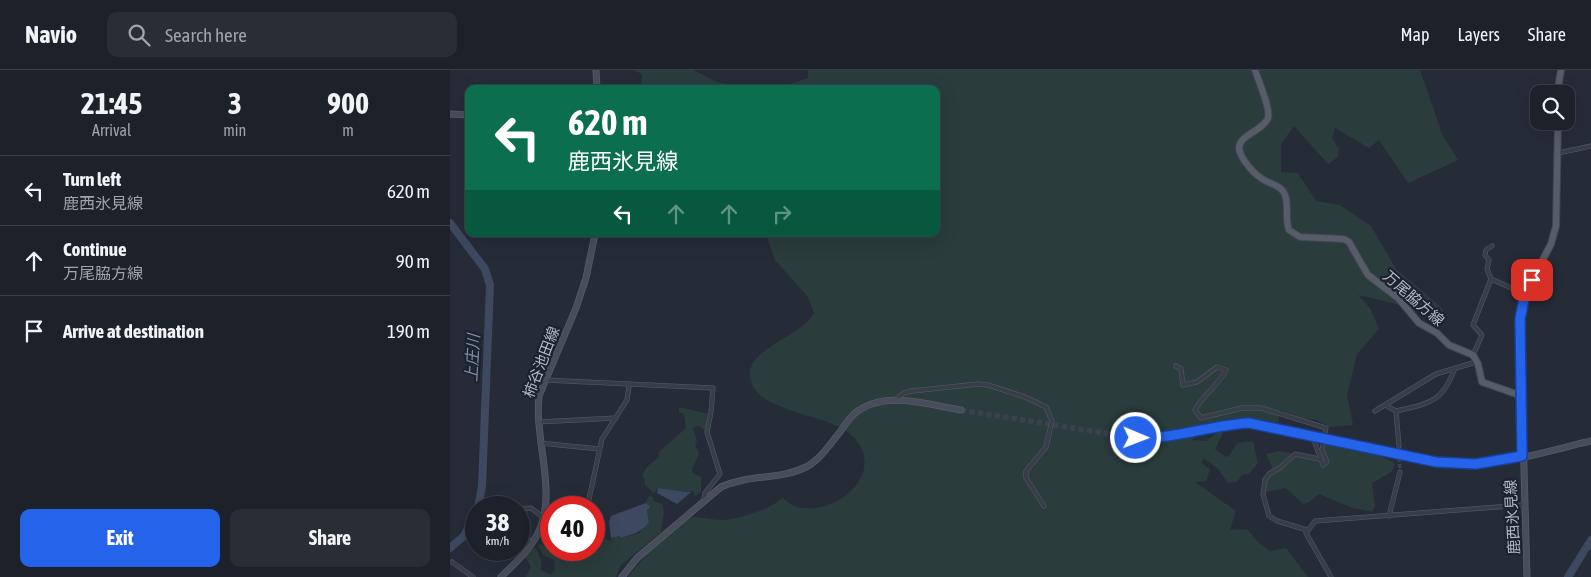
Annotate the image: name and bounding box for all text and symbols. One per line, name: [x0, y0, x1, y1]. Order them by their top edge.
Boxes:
search box: [107, 12, 457, 57]
text: Navio: [25, 21, 77, 48]
icon: search: [125, 21, 153, 49]
text: Search here: [165, 24, 247, 46]
text: Map: [1400, 24, 1429, 45]
text: Layers: [1457, 24, 1500, 45]
text: Share: [1528, 24, 1566, 45]
map controls: [1530, 85, 1575, 130]
button: search: [1530, 85, 1575, 130]
text: 21:45: [81, 86, 142, 120]
text: 3: [228, 86, 242, 120]
text: 900: [327, 86, 369, 120]
text: 620 m: [568, 102, 647, 142]
icon: left: [485, 105, 550, 170]
text: Arrival: [92, 121, 131, 139]
text: min: [223, 121, 246, 139]
text: m: [342, 121, 354, 139]
text: 鹿西氷見線: [568, 148, 678, 174]
text: Turn left: [63, 168, 121, 190]
icon: left: [20, 177, 48, 205]
text: 620 m: [387, 180, 430, 202]
text: 鹿西氷見線: [63, 194, 143, 212]
icon: left: [609, 200, 637, 228]
icon: ahead: [662, 200, 690, 228]
icon: ahead: [715, 200, 743, 228]
icon: right: [768, 200, 796, 228]
text: Continue: [63, 238, 127, 260]
icon: ahead: [20, 247, 48, 275]
text: 90 m: [396, 250, 430, 272]
pin: [1511, 259, 1553, 301]
text: 万尾脇方線: [63, 264, 143, 282]
icon: arrive: [1518, 266, 1546, 294]
street label: 万尾脇方線: [1380, 267, 1448, 329]
icon: arrive: [20, 317, 48, 345]
text: Arrive at destination: [63, 320, 204, 342]
text: 190 m: [387, 320, 430, 342]
street label: 柿谷池田線: [520, 324, 562, 400]
water label: 上庄川: [462, 332, 482, 382]
position arrow: [1109, 411, 1161, 463]
street label: 鹿西氷見線: [1502, 479, 1522, 555]
speed limit sign: 40: [540, 496, 605, 561]
text: 38: [486, 508, 509, 536]
button: Exit: [20, 509, 220, 567]
button: Share: [230, 509, 430, 567]
text: km/h: [486, 534, 509, 548]

